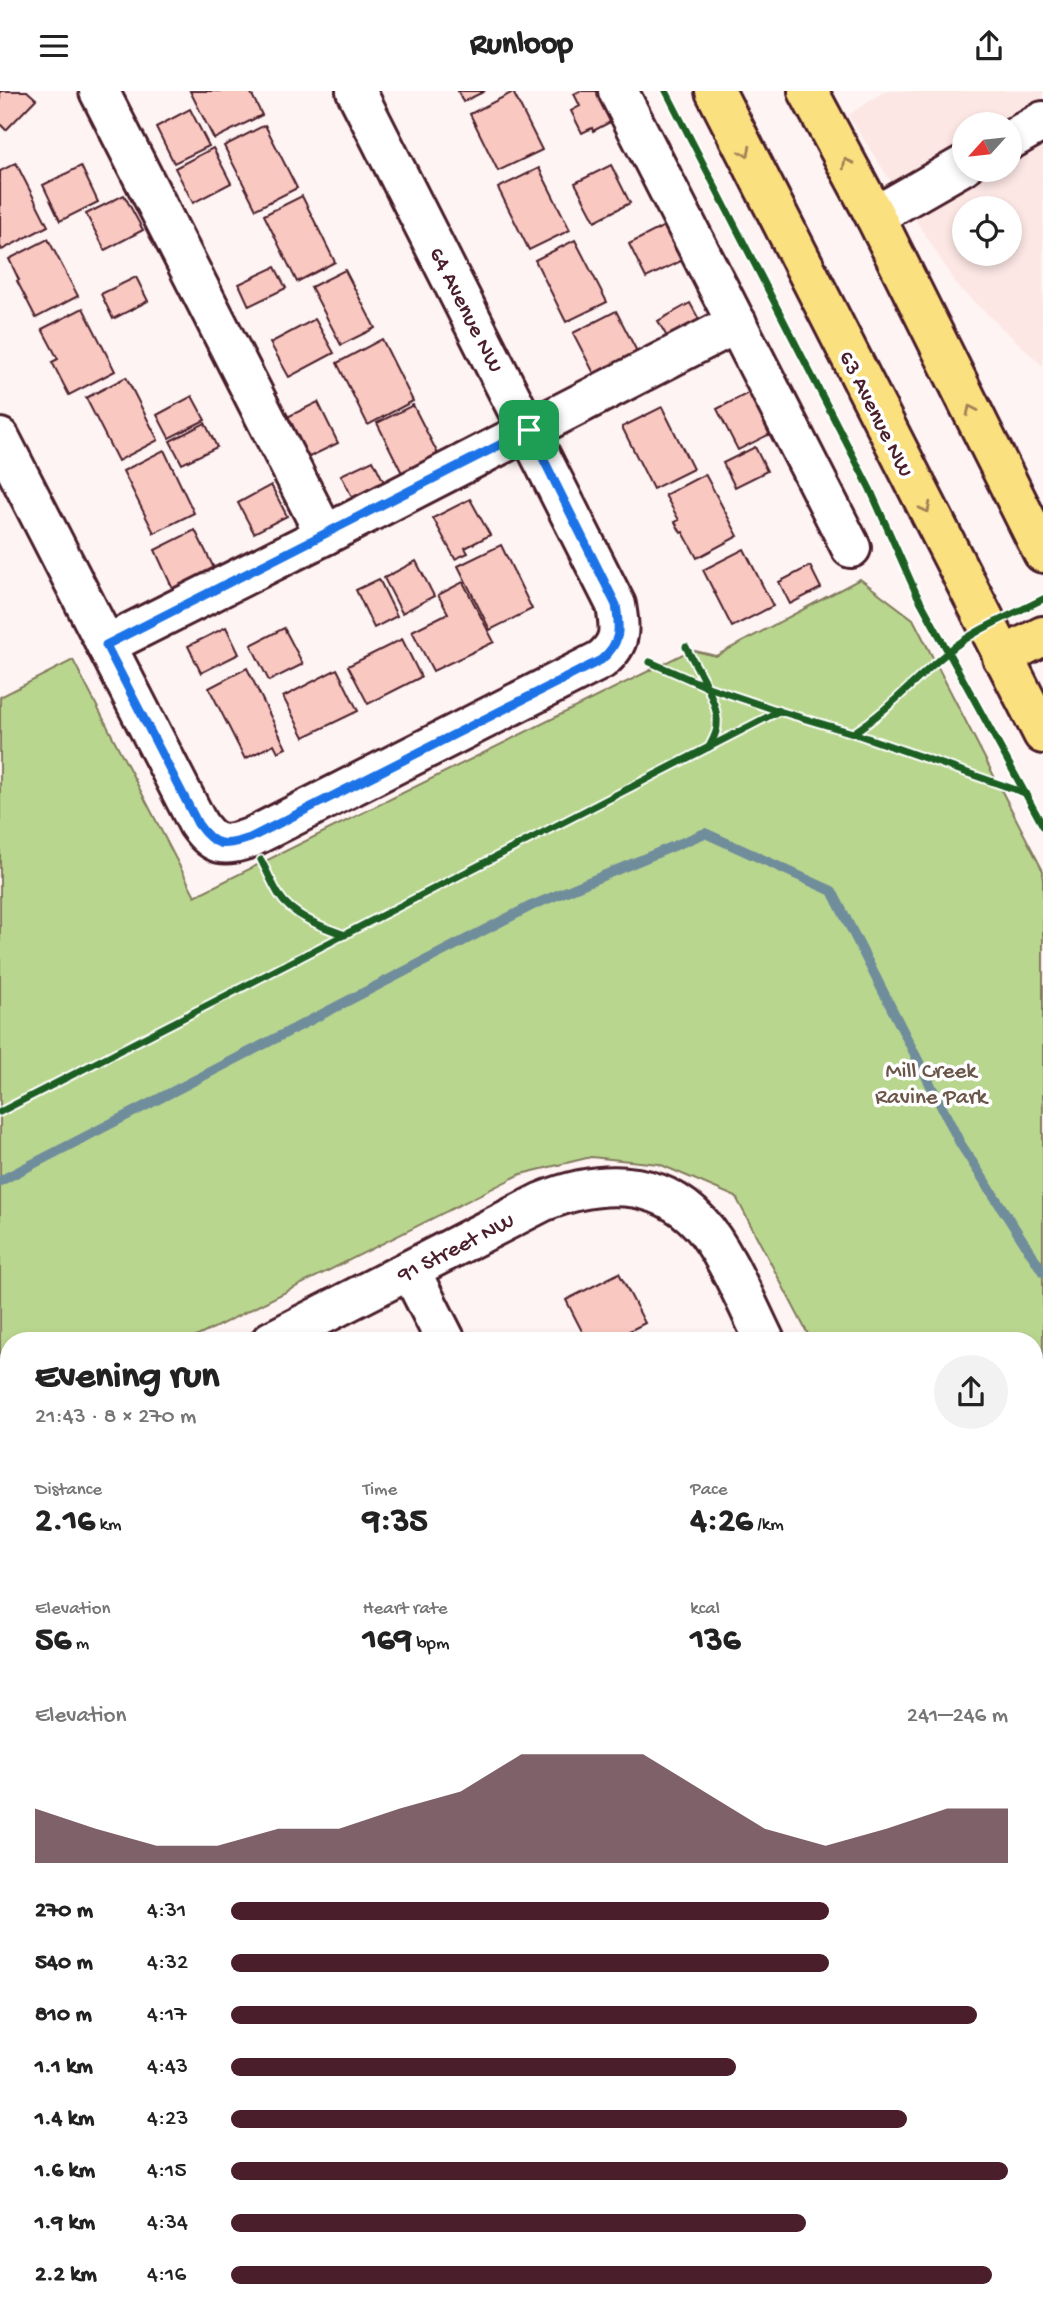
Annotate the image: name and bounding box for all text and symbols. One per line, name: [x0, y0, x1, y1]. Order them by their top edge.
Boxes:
icon: menu: [35, 27, 73, 65]
text: Runloop: [470, 27, 573, 65]
icon: share: [970, 27, 1008, 65]
north arrow: [952, 112, 1022, 182]
map controls: [952, 112, 1022, 266]
one-way arrow: [738, 145, 752, 157]
one-way arrow: [841, 158, 855, 170]
button: locate: [952, 196, 1022, 266]
street label: 64 Avenue NW: [422, 243, 508, 378]
street label: 63 Avenue NW: [831, 347, 918, 482]
pin: [499, 400, 559, 460]
one-way arrow: [965, 405, 979, 417]
icon: arrive: [510, 411, 548, 449]
one-way arrow: [918, 501, 932, 513]
park label: Mill Creek Ravine Park: [875, 1059, 990, 1112]
street label: 91 Street NW: [393, 1208, 520, 1291]
button: share: [934, 1355, 1008, 1429]
text: Evening run: [35, 1356, 219, 1400]
text: 21:43 · 8 × 270 m: [35, 1404, 196, 1431]
text: Distance: [35, 1479, 102, 1502]
text: Time: [363, 1479, 397, 1502]
text: Pace: [690, 1479, 728, 1502]
text: 2.16: [35, 1502, 95, 1543]
text: 9:35: [363, 1502, 428, 1543]
text: 4:26: [690, 1502, 753, 1543]
text: km: [95, 1514, 122, 1537]
text: /km: [753, 1514, 784, 1537]
text: Elevation: [35, 1598, 111, 1621]
text: Heart rate: [363, 1598, 448, 1621]
text: kcal: [690, 1598, 720, 1621]
text: 56: [35, 1621, 71, 1662]
text: 169: [363, 1621, 412, 1662]
text: 136: [690, 1621, 740, 1662]
text: m: [71, 1633, 89, 1656]
text: bpm: [412, 1633, 449, 1656]
text: Elevation: [35, 1703, 126, 1730]
text: 241–246 m: [907, 1703, 1008, 1730]
text: 270 m: [35, 1898, 93, 1925]
text: 4:31: [147, 1898, 186, 1925]
text: 540 m: [35, 1950, 93, 1977]
text: 4:32: [147, 1950, 188, 1977]
text: 810 m: [35, 2002, 92, 2029]
text: 4:17: [147, 2002, 186, 2029]
text: 1.1 km: [35, 2054, 93, 2081]
text: 4:43: [147, 2054, 188, 2081]
text: 1.4 km: [35, 2106, 94, 2133]
text: 4:23: [147, 2106, 188, 2133]
text: 1.6 km: [35, 2158, 95, 2185]
text: 4:15: [147, 2158, 187, 2185]
text: 1.9 km: [35, 2210, 95, 2237]
text: 4:34: [147, 2210, 188, 2237]
text: 2.2 km: [35, 2262, 97, 2289]
text: 4:16: [147, 2262, 186, 2289]

